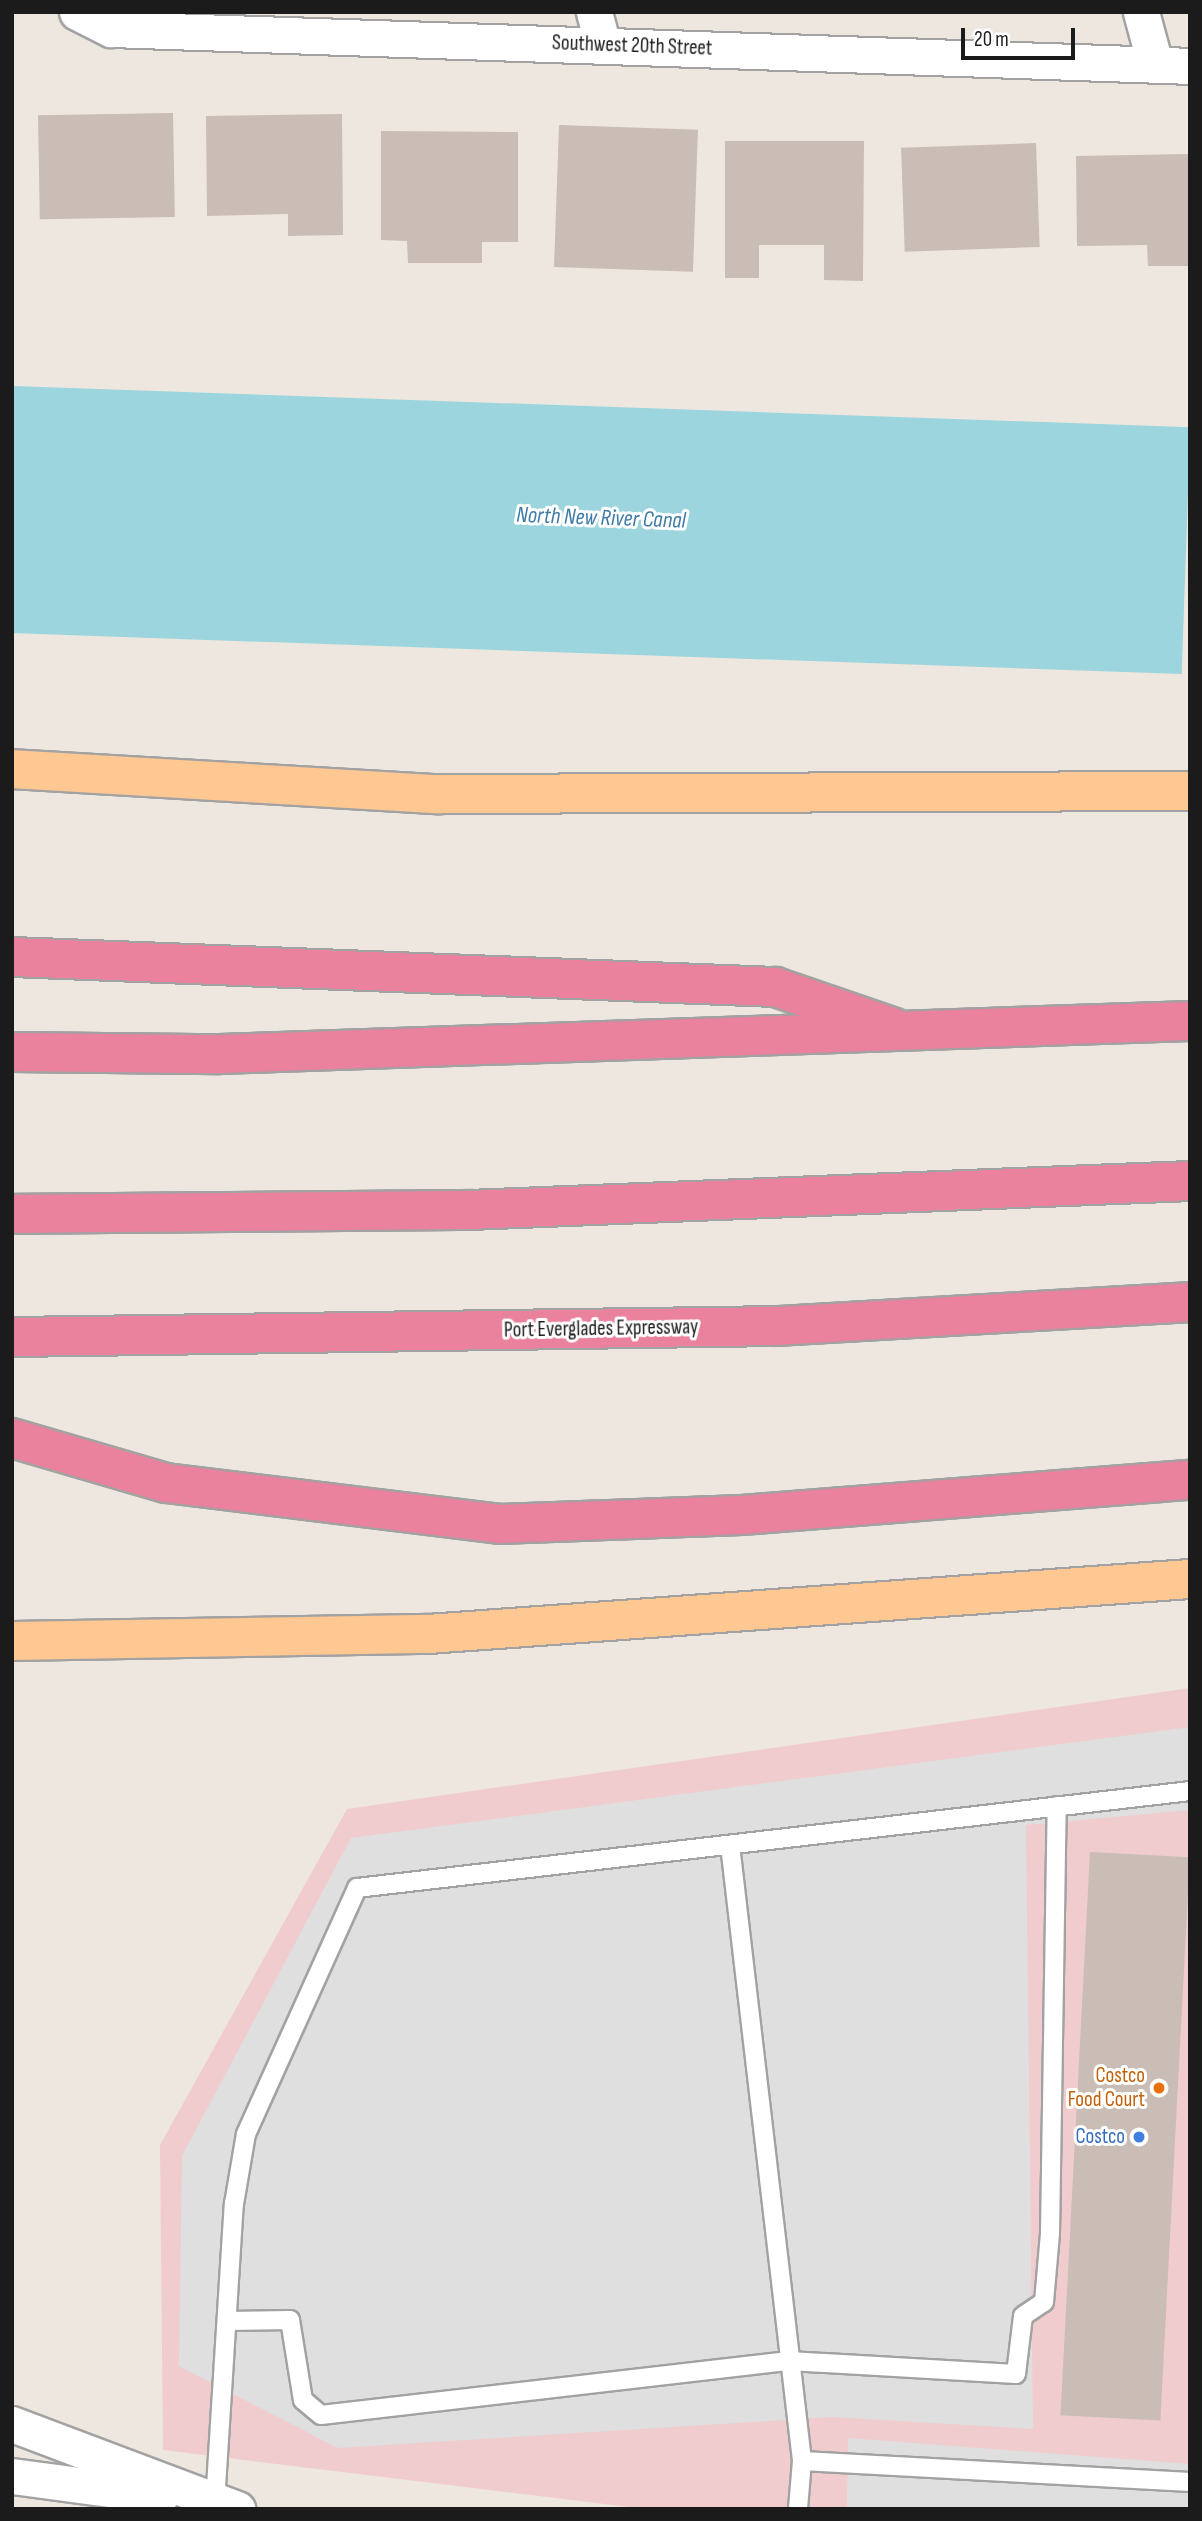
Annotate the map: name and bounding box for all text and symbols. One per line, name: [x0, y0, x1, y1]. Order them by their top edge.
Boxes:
scale bar: [964, 14, 1078, 58]
text: 20 m: [974, 27, 1009, 52]
street label: Southwest 20th Street: [551, 31, 713, 61]
water label: North New River Canal: [516, 501, 686, 535]
street label: Port Everglades Expressway: [504, 1315, 698, 1343]
place label: Costco Food Court: [1068, 2063, 1145, 2113]
marker: Costco Food Court: [1151, 2080, 1167, 2096]
place label: Costco: [1075, 2124, 1125, 2150]
marker: Costco: [1131, 2129, 1147, 2145]

